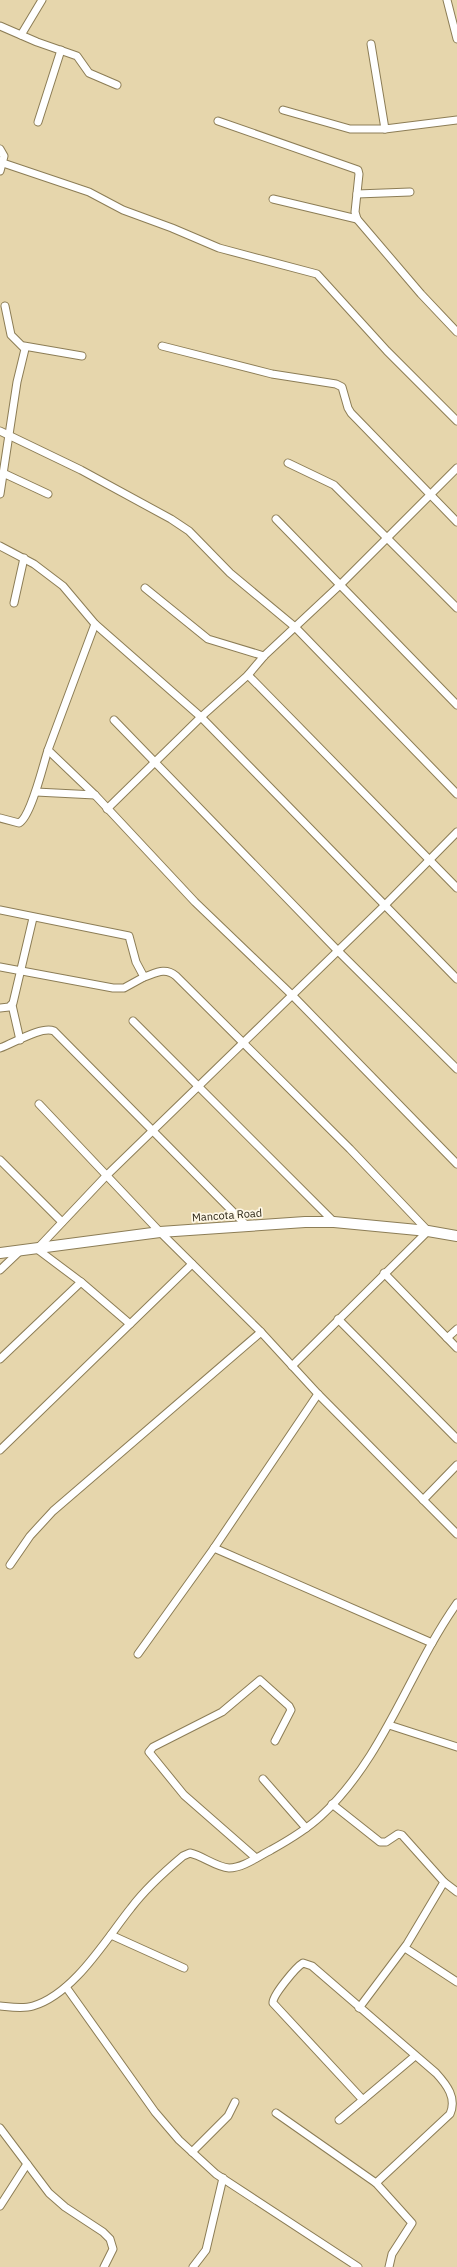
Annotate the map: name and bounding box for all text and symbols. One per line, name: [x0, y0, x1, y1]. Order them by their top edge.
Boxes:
street label: Mancota Road: [191, 1206, 263, 1224]

